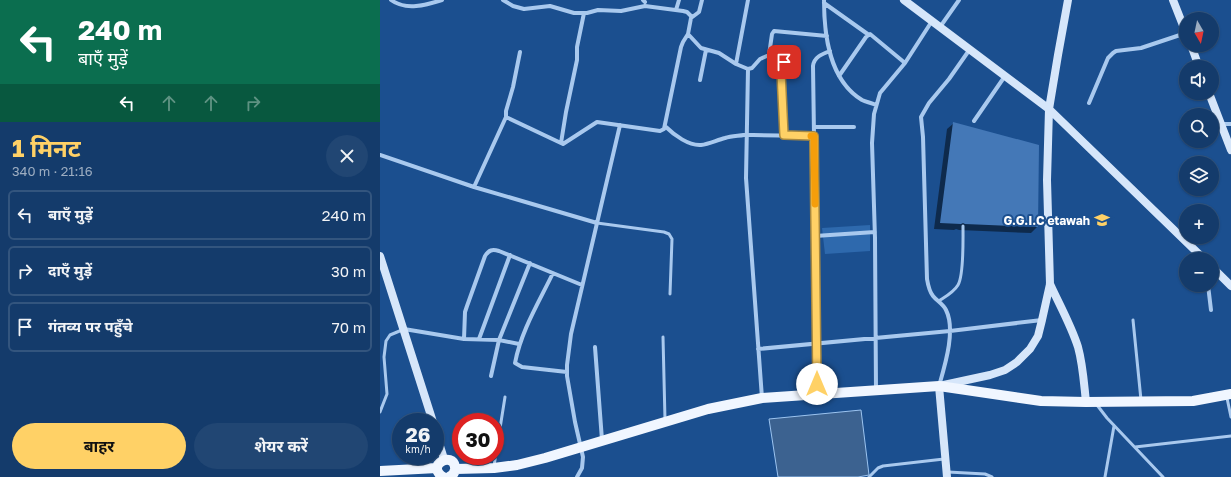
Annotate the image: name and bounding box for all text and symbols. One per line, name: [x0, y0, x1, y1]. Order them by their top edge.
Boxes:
north arrow: [1179, 12, 1219, 52]
map controls: [1179, 12, 1219, 292]
text: 240 m: [78, 13, 162, 46]
icon: left: [12, 16, 64, 68]
pin: [767, 45, 801, 79]
text: बाएँ मुड़ें: [78, 47, 128, 69]
icon: arrive: [773, 51, 795, 73]
button: sound: [1179, 60, 1219, 100]
icon: left: [116, 92, 138, 114]
icon: ahead: [158, 92, 180, 114]
icon: ahead: [200, 92, 222, 114]
icon: right: [242, 92, 264, 114]
button: search: [1179, 108, 1219, 148]
text: 1 मिनट: [12, 133, 81, 162]
button: close: [326, 135, 368, 177]
button: layers: [1179, 156, 1219, 196]
text: 340 m · 21:16: [12, 163, 93, 179]
icon: left: [14, 204, 36, 226]
button: +: [1179, 204, 1219, 244]
text: बाएँ मुड़ें: [48, 205, 93, 223]
text: 240 m: [322, 206, 366, 224]
school or university icon: G.G.I.C etawah: [1093, 211, 1111, 229]
place label: G.G.I.C etawah: [1004, 213, 1090, 228]
button: −: [1179, 252, 1219, 292]
icon: right: [14, 260, 36, 282]
text: दाएँ मुड़ें: [48, 261, 92, 279]
text: 30 m: [331, 262, 366, 280]
icon: arrive: [14, 316, 36, 338]
text: गंतव्य पर पहुँचे: [48, 317, 133, 335]
text: 70 m: [332, 318, 366, 336]
position arrow: [796, 363, 838, 405]
speed limit sign: 30: [452, 413, 504, 465]
text: 26: [406, 422, 430, 446]
button: बाहर: [12, 423, 186, 469]
button: शेयर करें: [194, 423, 368, 469]
text: km/h: [405, 443, 431, 455]

